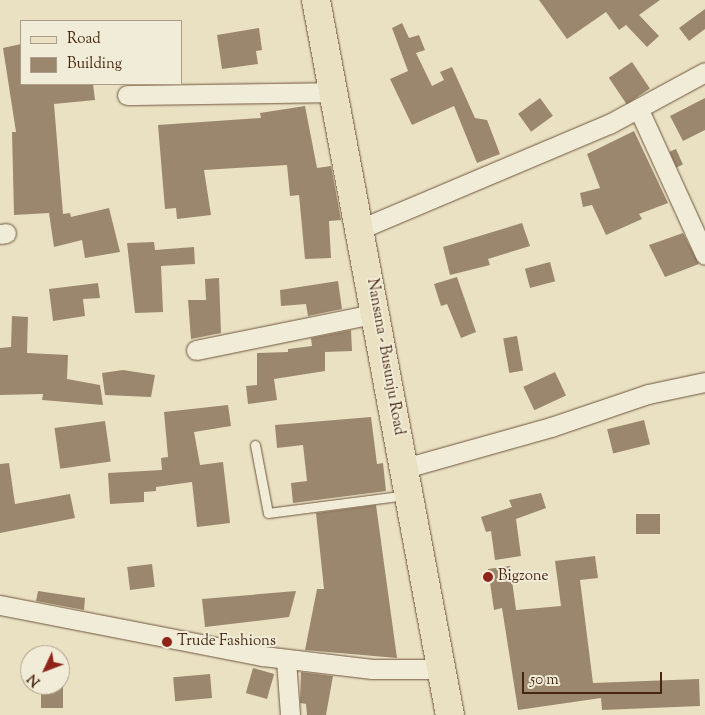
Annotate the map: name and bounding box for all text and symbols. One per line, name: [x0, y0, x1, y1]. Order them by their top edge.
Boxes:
legend: [20, 20, 182, 85]
text: Road: [67, 29, 101, 50]
text: Building: [67, 54, 122, 75]
street label: Nansana - Busunju Road: [362, 277, 408, 437]
place label: Bigzone: [498, 568, 549, 586]
marker: Bigzone: [482, 571, 494, 583]
place label: Trude Fashions: [177, 633, 276, 651]
marker: Trude Fashions: [161, 636, 173, 648]
north arrow: [20, 645, 70, 695]
scale bar: [525, 662, 665, 694]
text: N: [24, 669, 46, 690]
text: 50 m: [530, 670, 559, 691]

